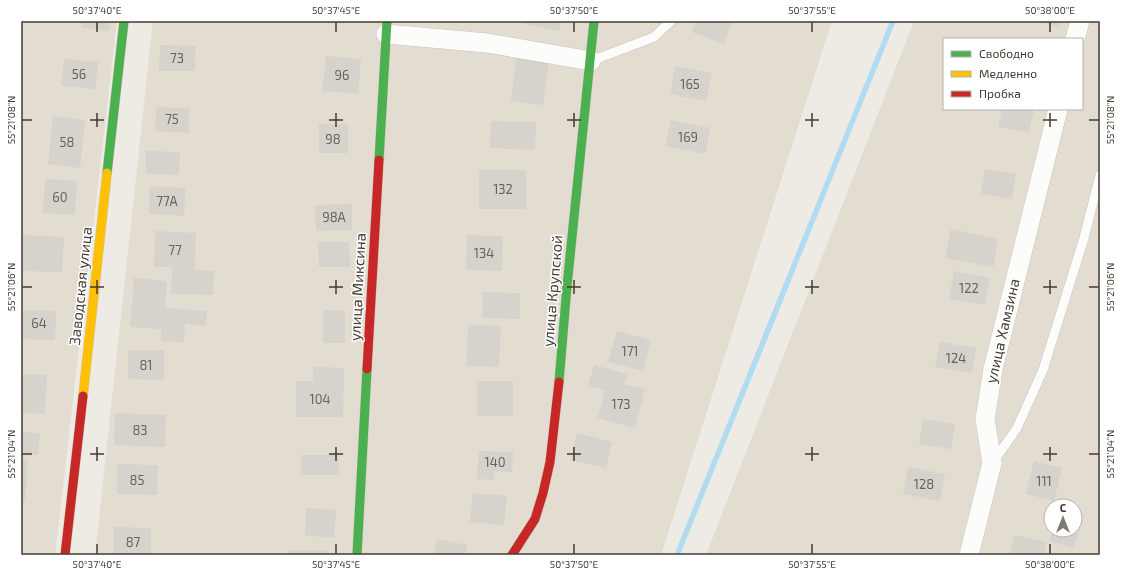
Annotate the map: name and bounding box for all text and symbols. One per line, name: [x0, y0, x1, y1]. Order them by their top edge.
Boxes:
text: 50°37'40"E: [73, 4, 122, 16]
text: 50°37'45"E: [312, 4, 361, 16]
text: 50°37'50"E: [550, 4, 599, 16]
text: 50°37'55"E: [788, 4, 836, 16]
text: 50°38'00"E: [1025, 4, 1075, 16]
legend: [943, 38, 1083, 110]
text: Свободно: [979, 46, 1034, 60]
house number: 73: [170, 50, 184, 66]
house number: 56: [72, 66, 86, 82]
text: Медленно: [979, 66, 1037, 80]
house number: 96: [335, 67, 349, 83]
house number: 165: [680, 76, 700, 92]
text: Пробка: [979, 86, 1021, 100]
text: 55°21'08"N: [5, 96, 17, 144]
text: 55°21'08"N: [1104, 96, 1116, 144]
house number: 75: [165, 111, 179, 127]
house number: 169: [678, 129, 698, 145]
house number: 98: [325, 131, 341, 147]
house number: 58: [60, 134, 74, 150]
house number: 132: [493, 181, 513, 197]
house number: 60: [52, 189, 68, 205]
house number: 77А: [156, 193, 178, 209]
house number: 98А: [322, 209, 346, 225]
street label: Заводская улица: [65, 226, 96, 346]
street label: улица Миксина: [345, 232, 370, 342]
street label: улица Крупской: [538, 234, 567, 348]
house number: 77: [168, 242, 182, 258]
house number: 134: [474, 245, 494, 261]
text: 55°21'06"N: [5, 263, 17, 311]
text: 55°21'06"N: [1104, 263, 1116, 311]
street label: улица Хамзина: [981, 277, 1024, 385]
house number: 122: [959, 280, 979, 296]
house number: 64: [31, 315, 47, 331]
house number: 171: [621, 343, 639, 359]
house number: 124: [946, 350, 966, 366]
house number: 81: [139, 357, 153, 373]
house number: 104: [309, 391, 331, 407]
house number: 173: [611, 396, 631, 412]
house number: 83: [132, 422, 148, 438]
text: 55°21'04"N: [5, 430, 17, 478]
text: 55°21'04"N: [1104, 430, 1116, 478]
house number: 140: [484, 454, 506, 470]
house number: 85: [130, 472, 144, 488]
house number: 111: [1036, 473, 1052, 489]
house number: 128: [914, 476, 934, 492]
north arrow: [1043, 498, 1083, 538]
text: С: [1060, 501, 1067, 514]
house number: 87: [126, 534, 141, 550]
text: 50°37'40"E: [73, 558, 122, 570]
text: 50°37'45"E: [312, 558, 361, 570]
text: 50°37'50"E: [550, 558, 599, 570]
text: 50°37'55"E: [788, 558, 836, 570]
text: 50°38'00"E: [1025, 558, 1075, 570]

